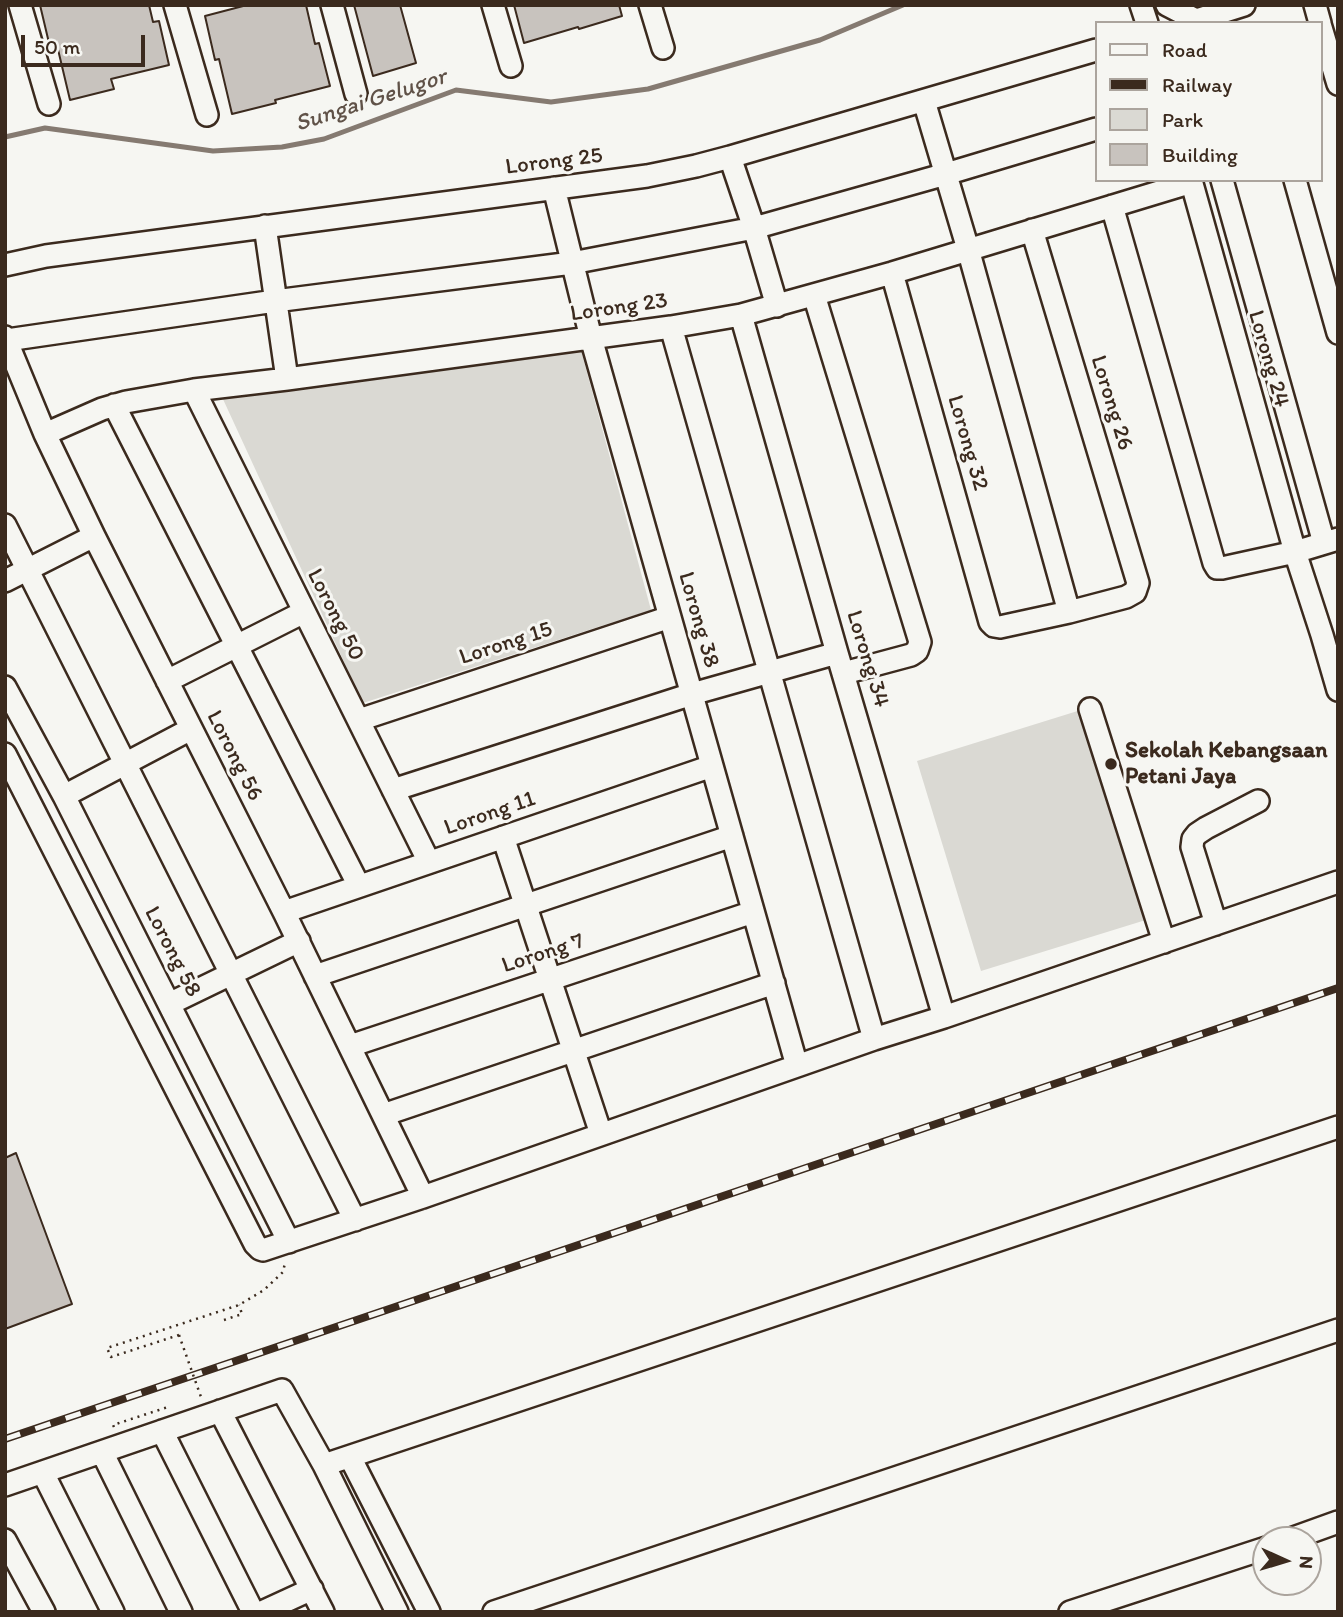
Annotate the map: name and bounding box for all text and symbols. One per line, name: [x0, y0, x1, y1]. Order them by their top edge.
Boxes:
scale bar: [24, 21, 149, 65]
legend: [1094, 21, 1322, 182]
text: 50 m: [34, 34, 80, 59]
text: Road: [1162, 37, 1207, 62]
water label: Sungai Gelugor: [292, 63, 450, 139]
text: Railway: [1162, 72, 1232, 97]
text: Park: [1162, 107, 1203, 132]
street label: Lorong 25: [504, 142, 604, 182]
text: Building: [1162, 142, 1238, 167]
street label: Lorong 23: [569, 288, 669, 328]
street label: Lorong 24: [1241, 307, 1295, 411]
street label: Lorong 26: [1084, 352, 1138, 454]
street label: Lorong 32: [940, 392, 994, 494]
street label: Lorong 50: [300, 564, 370, 666]
street label: Lorong 38: [671, 569, 725, 671]
street label: Lorong 34: [839, 607, 895, 711]
street label: Lorong 15: [456, 616, 556, 672]
street label: Lorong 56: [200, 706, 268, 806]
place label: Sekolah Kebangsaan Petani Jaya: [1125, 737, 1328, 791]
marker: Sekolah Kebangsaan Petani Jaya: [1103, 756, 1119, 772]
street label: Lorong 11: [441, 786, 539, 842]
street label: Lorong 58: [137, 902, 207, 1002]
street label: Lorong 7: [498, 928, 588, 980]
north arrow: [1252, 1526, 1322, 1596]
text: N: [1295, 1555, 1318, 1570]

